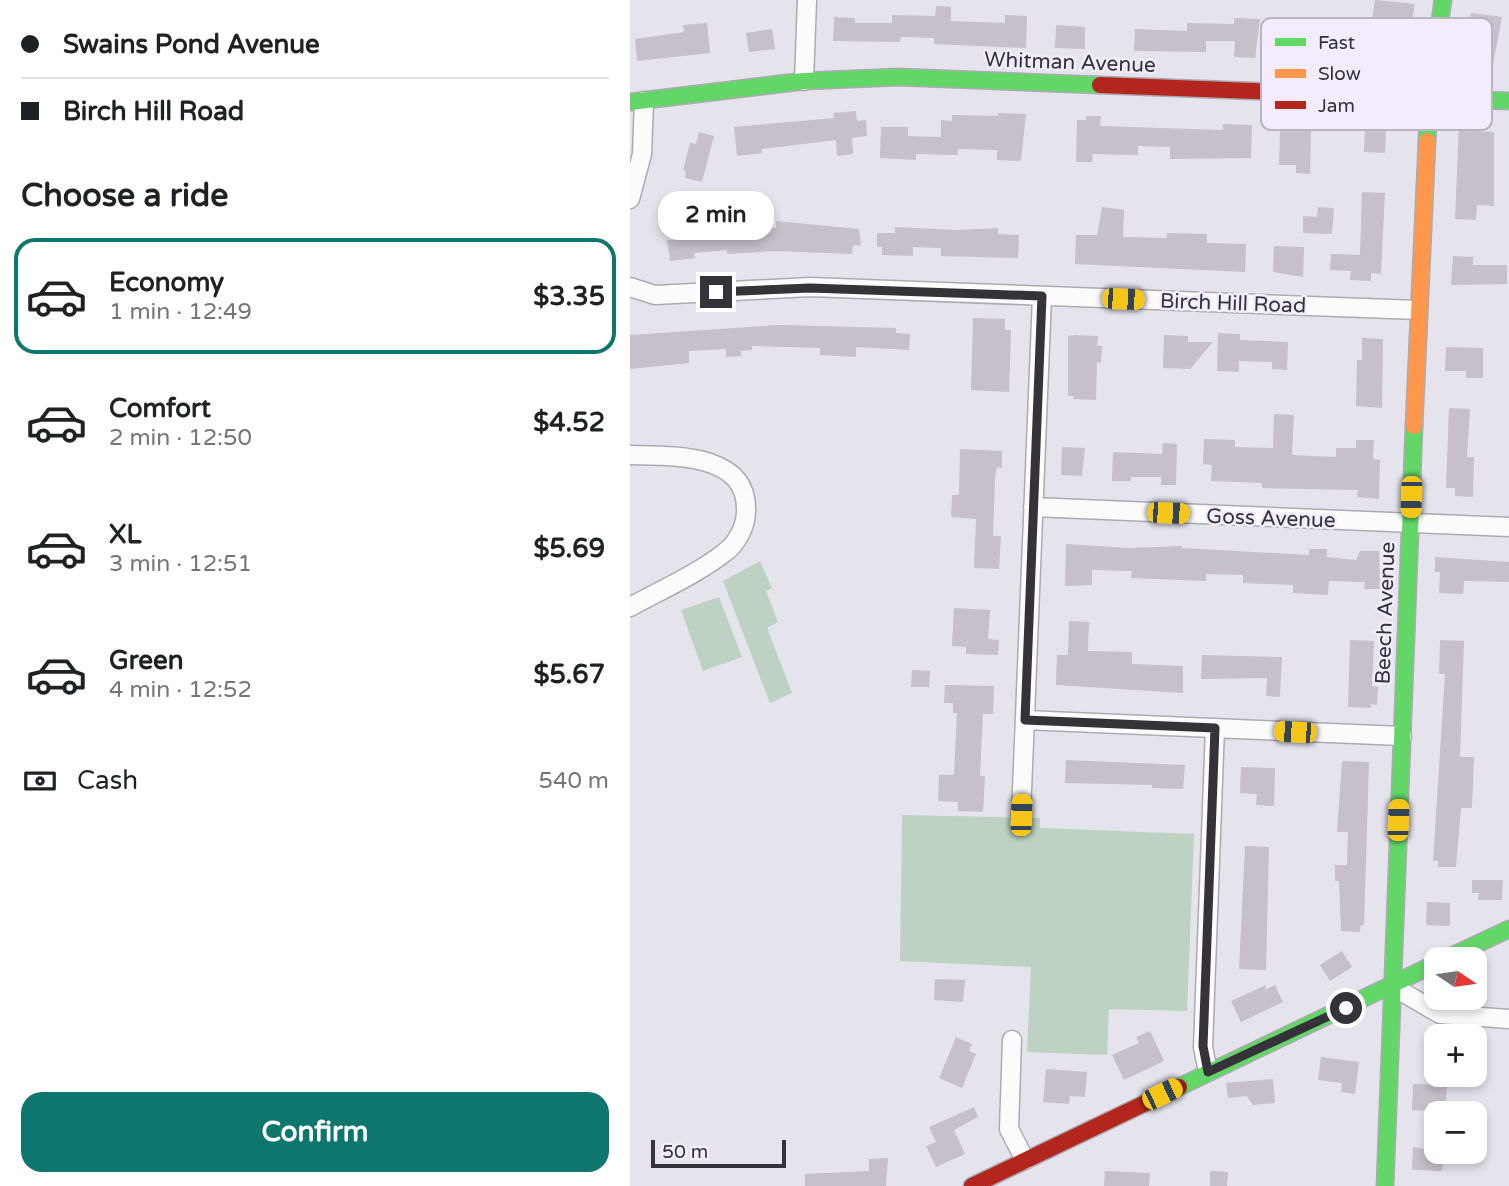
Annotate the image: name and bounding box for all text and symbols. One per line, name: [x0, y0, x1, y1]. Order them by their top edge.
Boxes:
legend: [1261, 18, 1492, 130]
text: Swains Pond Avenue: [63, 29, 320, 60]
text: Fast: [1318, 32, 1355, 54]
street label: Whitman Avenue: [984, 47, 1156, 78]
text: Slow: [1318, 63, 1361, 85]
text: Jam: [1318, 95, 1355, 117]
text: Birch Hill Road: [63, 96, 244, 127]
text: Choose a ride: [21, 177, 228, 215]
callout: 2 min: [658, 190, 774, 240]
text: 2 min: [685, 201, 747, 229]
icon: car: [25, 265, 88, 328]
text: Economy: [109, 267, 224, 298]
route end: [700, 276, 732, 308]
text: $3.35: [533, 281, 605, 312]
car: [1102, 288, 1145, 310]
street label: Birch Hill Road: [1159, 288, 1307, 319]
text: 1 min · 12:49: [109, 298, 252, 326]
icon: car: [25, 391, 88, 454]
text: Comfort: [109, 393, 211, 424]
text: $4.52: [533, 407, 605, 438]
text: 2 min · 12:50: [109, 424, 252, 452]
car: [1400, 476, 1423, 518]
car: [1147, 502, 1190, 524]
street label: Goss Avenue: [1206, 504, 1336, 533]
icon: car: [25, 517, 88, 580]
text: XL: [109, 519, 141, 550]
text: $5.69: [533, 533, 605, 564]
street label: Beech Avenue: [1371, 541, 1400, 685]
text: 3 min · 12:51: [109, 550, 252, 578]
icon: car: [25, 643, 88, 706]
text: Green: [109, 645, 184, 676]
text: $5.67: [533, 659, 605, 690]
text: 4 min · 12:52: [109, 676, 252, 704]
car: [1274, 720, 1317, 744]
icon: cash: [21, 762, 59, 800]
text: Cash: [77, 765, 138, 796]
text: 540 m: [539, 767, 609, 795]
car: [1010, 794, 1033, 836]
car: [1387, 799, 1410, 841]
north arrow: [1424, 947, 1488, 1010]
map controls: [1424, 947, 1487, 1164]
route start: [1330, 992, 1362, 1024]
button: +: [1424, 1024, 1487, 1087]
car: [1139, 1075, 1186, 1113]
button: Confirm: [21, 1092, 609, 1172]
button: −: [1424, 1101, 1487, 1164]
scale bar: [651, 1137, 786, 1169]
text: 50 m: [662, 1141, 708, 1163]

